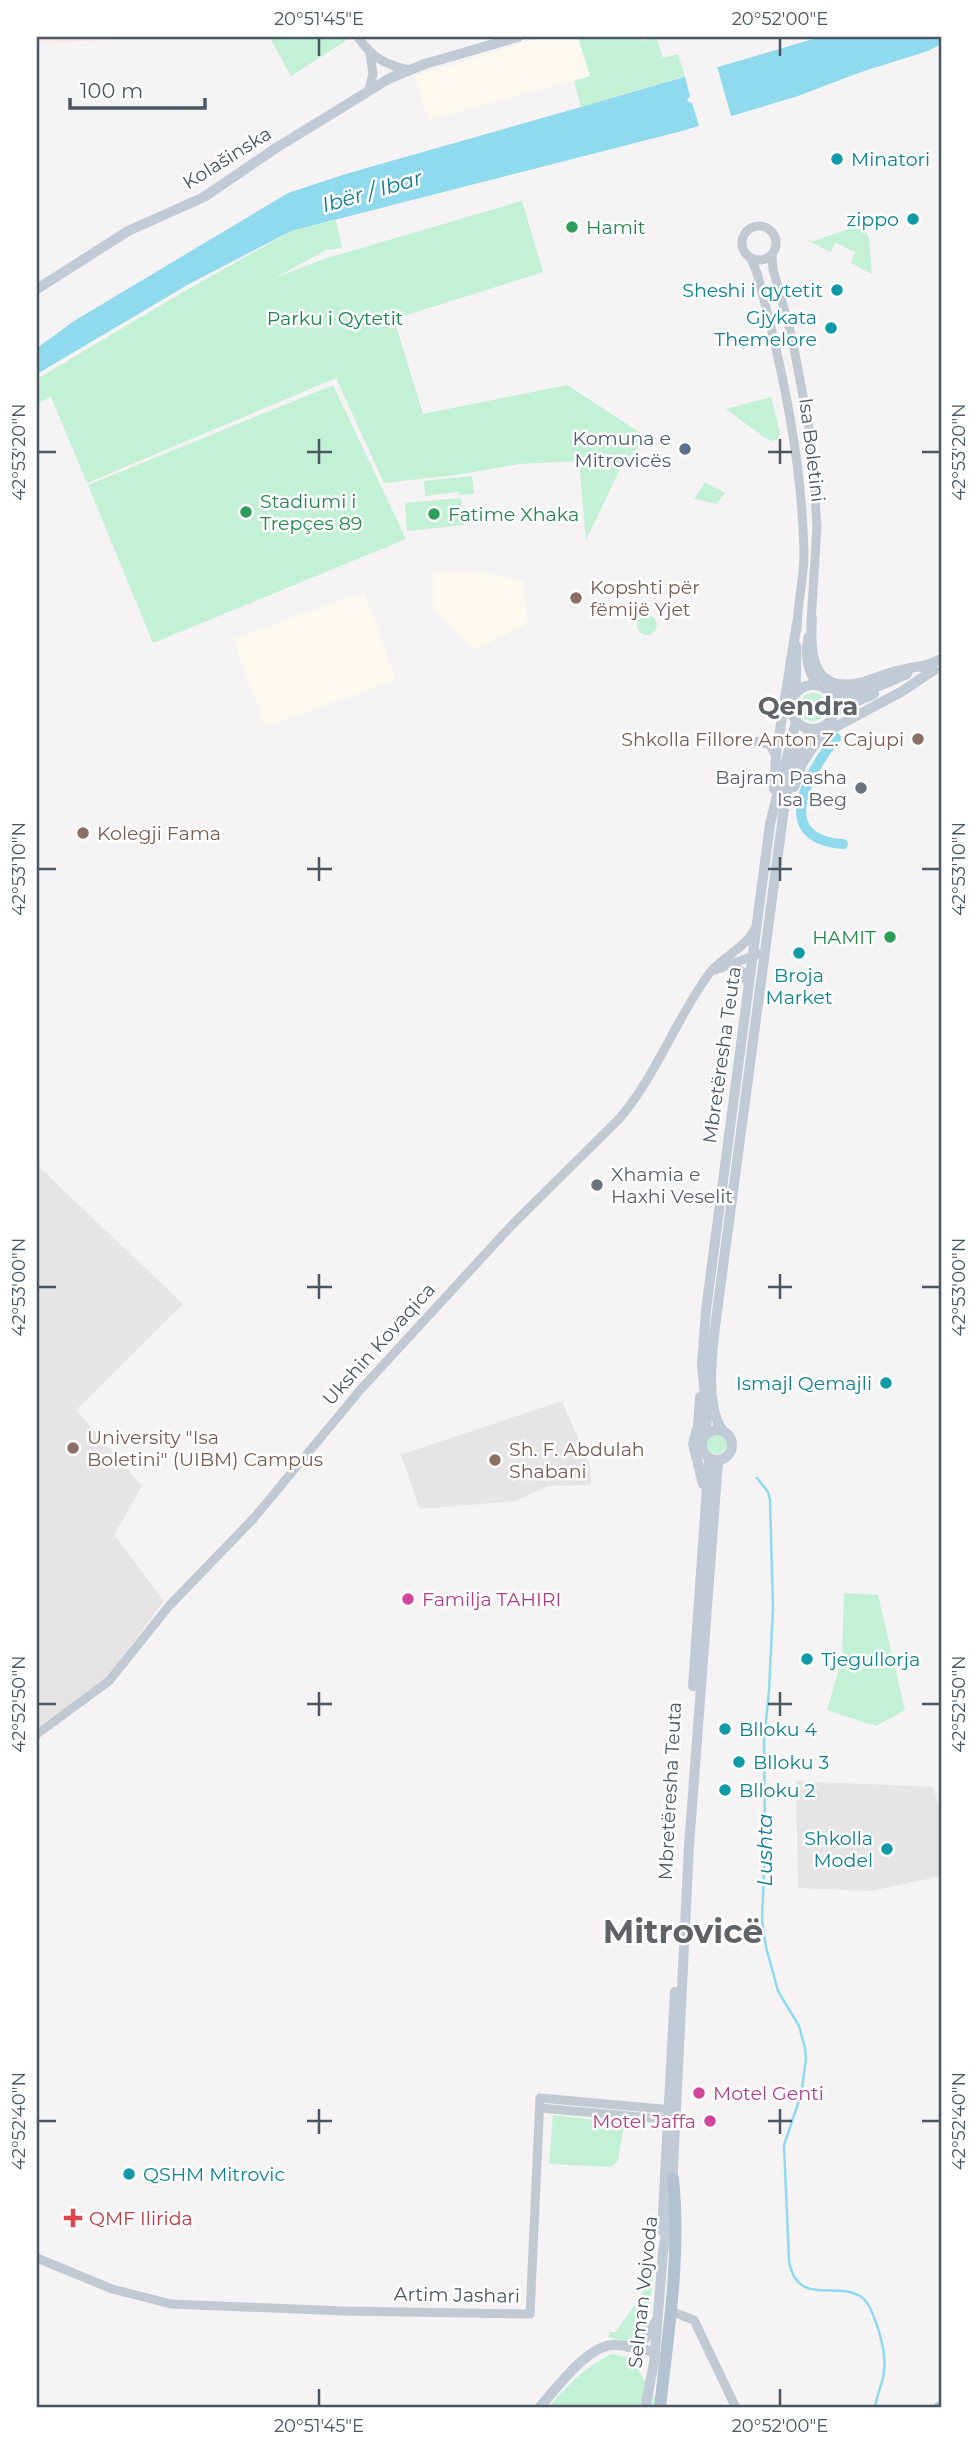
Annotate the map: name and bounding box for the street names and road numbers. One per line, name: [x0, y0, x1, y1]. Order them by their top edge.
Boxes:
street label: Kolašinska: [178, 122, 276, 194]
street label: Isa Boletini: [794, 397, 830, 503]
street label: Mbretëresha Teuta: [698, 965, 746, 1145]
street label: Ukshin Kovaqica: [318, 1278, 440, 1410]
street label: Mbretëresha Teuta: [654, 1701, 686, 1881]
street label: Selman Vojvoda: [624, 2215, 662, 2369]
street label: Artim Jashari: [394, 2282, 520, 2308]

